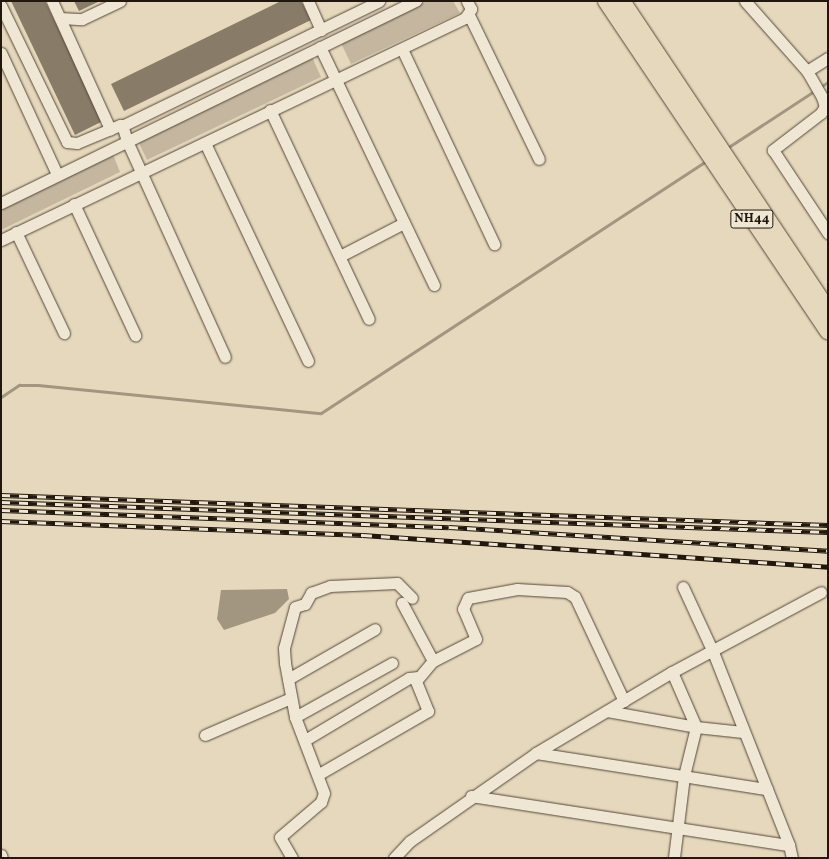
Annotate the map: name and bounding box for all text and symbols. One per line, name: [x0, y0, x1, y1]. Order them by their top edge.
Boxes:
road number: NH44: [730, 208, 774, 230]

